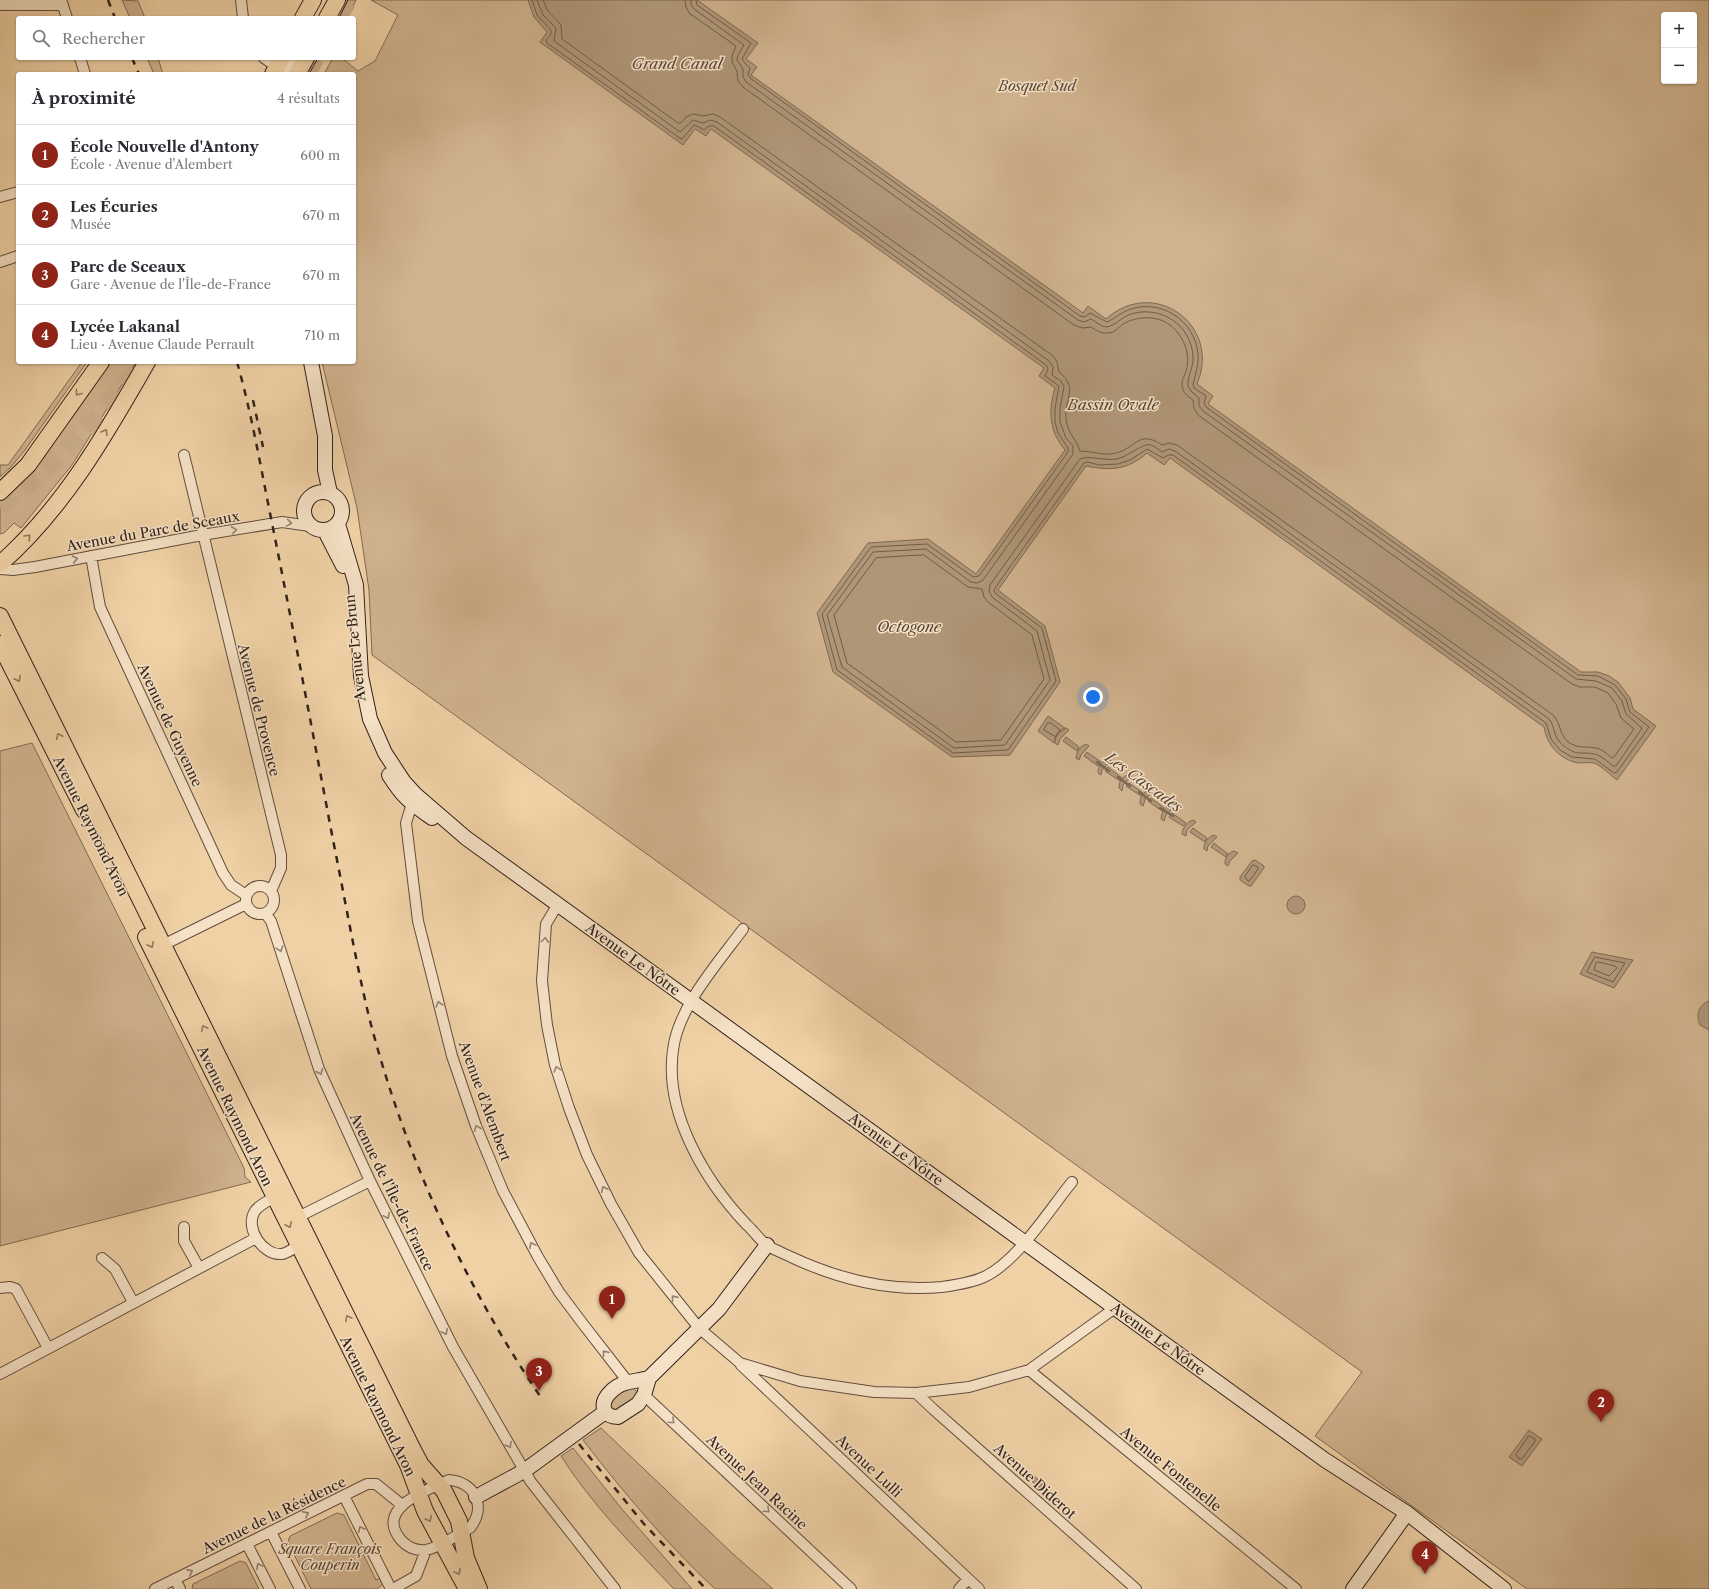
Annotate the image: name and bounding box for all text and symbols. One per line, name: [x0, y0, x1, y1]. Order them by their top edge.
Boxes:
map controls: [1661, 12, 1697, 84]
button: +: [1661, 12, 1697, 48]
search box: [16, 16, 356, 60]
icon: search: [30, 27, 52, 49]
text: Rechercher: [62, 29, 145, 48]
button: −: [1661, 48, 1697, 84]
water label: Grand Canal: [631, 54, 725, 73]
park label: Bosquet Sud: [997, 77, 1077, 95]
text: À proximité: [32, 88, 136, 108]
text: 4 résultats: [277, 90, 340, 106]
text: École Nouvelle d'Antony: [70, 137, 259, 156]
text: 1: [42, 147, 48, 163]
text: 600 m: [300, 147, 340, 163]
text: École · Avenue d'Alembert: [70, 156, 233, 172]
text: Les Écuries: [70, 197, 158, 216]
text: 2: [41, 207, 49, 223]
text: 670 m: [302, 207, 340, 223]
text: Musée: [70, 216, 111, 232]
text: Parc de Sceaux: [70, 257, 186, 276]
text: 3: [41, 267, 49, 283]
text: 670 m: [302, 267, 340, 283]
text: Gare · Avenue de l'Île-de-France: [70, 276, 271, 292]
text: Lycée Lakanal: [70, 317, 180, 336]
text: 4: [41, 327, 49, 343]
text: 710 m: [304, 327, 340, 343]
text: Lieu · Avenue Claude Perrault: [70, 336, 255, 352]
one-way arrow: [76, 389, 83, 396]
water label: Bassin Ovale: [1066, 395, 1159, 414]
one-way arrow: [101, 429, 108, 436]
street label: Avenue du Parc de Sceaux: [64, 507, 242, 555]
one-way arrow: [286, 518, 292, 527]
one-way arrow: [231, 526, 238, 534]
one-way arrow: [23, 534, 31, 542]
one-way arrow: [72, 555, 78, 564]
street label: Avenue Le Brun: [340, 593, 370, 703]
water label: Octogone: [877, 617, 942, 636]
street label: Avenue de Provence: [234, 641, 284, 778]
street label: Avenue de Guyenne: [133, 660, 207, 790]
one-way arrow: [13, 674, 21, 682]
your location: [1083, 687, 1103, 707]
one-way arrow: [56, 733, 64, 740]
water label: Les Cascades: [1101, 747, 1187, 817]
street label: Avenue Raymond Aron: [49, 752, 133, 899]
street label: Avenue Le Nôtre: [581, 918, 684, 999]
one-way arrow: [540, 937, 549, 943]
one-way arrow: [146, 941, 153, 949]
one-way arrow: [275, 945, 284, 952]
one-way arrow: [435, 1001, 443, 1007]
one-way arrow: [201, 1025, 209, 1032]
street label: Avenue d'Alembert: [455, 1037, 515, 1164]
street label: Avenue Raymond Aron: [193, 1042, 277, 1189]
one-way arrow: [553, 1065, 562, 1072]
one-way arrow: [316, 1068, 324, 1075]
street label: Avenue Le Nôtre: [844, 1108, 947, 1189]
street label: Avenue de l'Île-de-France: [345, 1109, 438, 1274]
one-way arrow: [473, 1125, 481, 1132]
one-way arrow: [601, 1186, 609, 1194]
one-way arrow: [382, 1211, 390, 1219]
one-way arrow: [284, 1221, 292, 1228]
one-way arrow: [530, 1242, 537, 1250]
pin: 1: [599, 1286, 625, 1319]
one-way arrow: [672, 1296, 679, 1303]
street label: Avenue Le Nôtre: [1106, 1298, 1209, 1379]
one-way arrow: [345, 1314, 352, 1322]
one-way arrow: [441, 1328, 448, 1335]
street label: Avenue Raymond Aron: [336, 1332, 420, 1479]
one-way arrow: [603, 1350, 610, 1357]
pin: 3: [526, 1358, 552, 1391]
pin: 2: [1588, 1389, 1614, 1422]
one-way arrow: [667, 1417, 675, 1424]
street label: Avenue Fontenelle: [1116, 1422, 1225, 1515]
street label: Avenue Jean Racine: [702, 1430, 811, 1534]
street label: Avenue Lulli: [831, 1430, 906, 1501]
street label: Avenue Diderot: [989, 1439, 1080, 1523]
one-way arrow: [504, 1441, 511, 1448]
street label: Avenue de la Résidence: [198, 1472, 349, 1558]
one-way arrow: [762, 1506, 770, 1513]
one-way arrow: [302, 1512, 310, 1519]
one-way arrow: [424, 1515, 432, 1523]
one-way arrow: [358, 1526, 366, 1533]
park label: Square François Couperin: [277, 1540, 382, 1574]
pin: 4: [1412, 1541, 1438, 1574]
one-way arrow: [256, 1563, 263, 1571]
one-way arrow: [453, 1568, 461, 1575]
one-way arrow: [185, 1569, 193, 1577]

